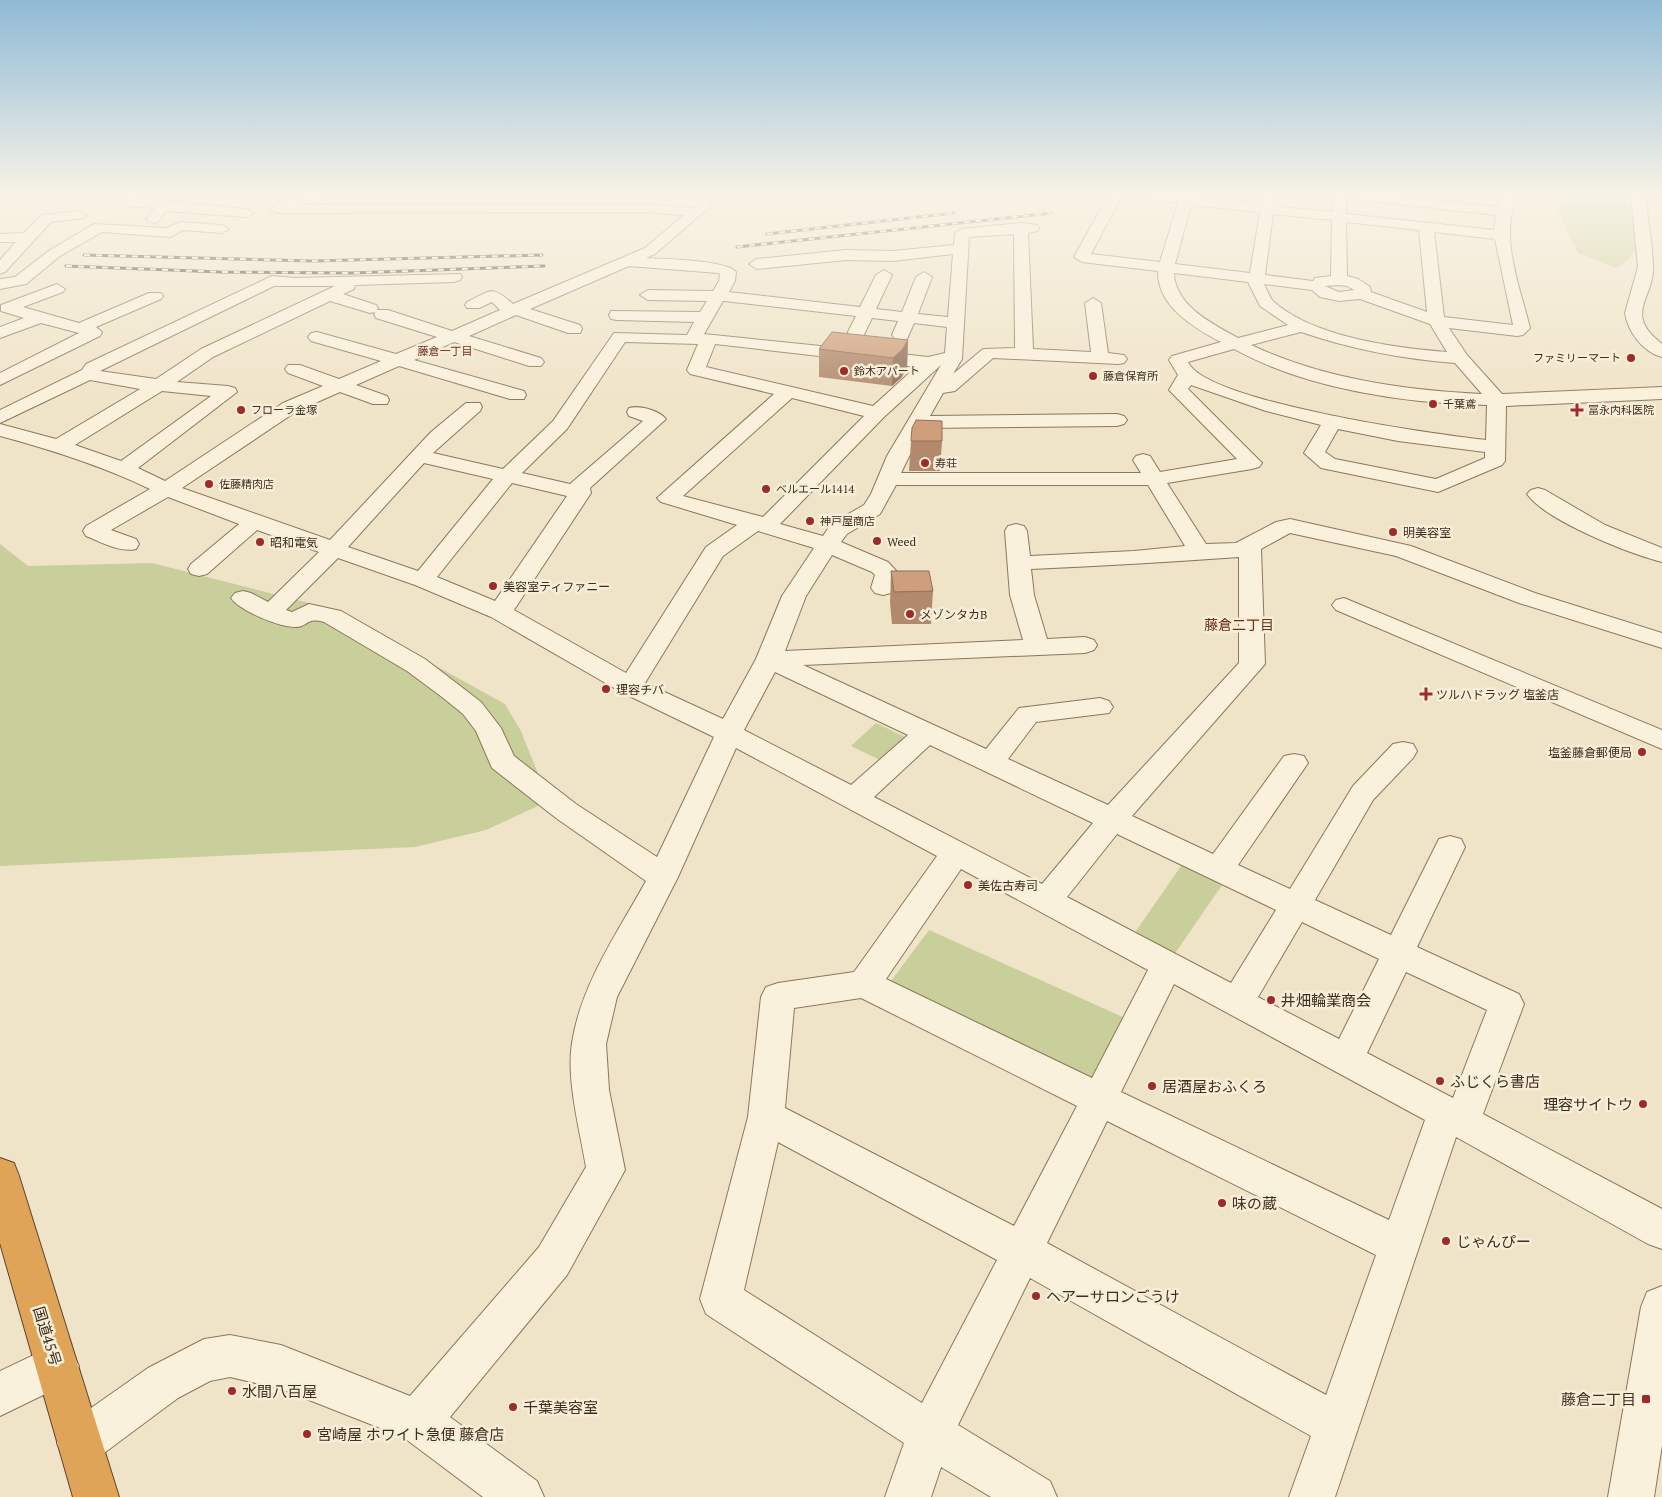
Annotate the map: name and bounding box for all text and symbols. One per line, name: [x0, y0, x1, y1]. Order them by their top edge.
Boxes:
district label: 藤倉一丁目: [418, 344, 473, 358]
place label: ファミリーマート: [1533, 351, 1621, 365]
marker: ファミリーマート: [1625, 352, 1637, 364]
place label: 鈴木アパート: [854, 364, 920, 378]
marker: 鈴木アパート: [838, 365, 850, 377]
place label: 藤倉保育所: [1103, 369, 1159, 383]
marker: 藤倉保育所: [1087, 370, 1099, 382]
place label: 千葉鳶: [1443, 397, 1476, 411]
marker: 千葉鳶: [1427, 398, 1439, 410]
place label: フローラ金塚: [251, 403, 317, 417]
marker: 冨永内科医院: [1570, 403, 1584, 417]
place label: 冨永内科医院: [1588, 403, 1654, 417]
marker: フローラ金塚: [235, 404, 247, 416]
place label: 寿荘: [935, 456, 957, 470]
marker: 寿荘: [919, 457, 931, 469]
place label: 佐藤精肉店: [219, 477, 274, 491]
marker: 佐藤精肉店: [203, 478, 215, 490]
place label: ベルエール1414: [776, 482, 855, 496]
marker: ベルエール1414: [760, 483, 772, 495]
place label: 神戸屋商店: [820, 514, 875, 528]
marker: 神戸屋商店: [804, 515, 816, 527]
place label: 明美容室: [1403, 525, 1451, 540]
marker: 明美容室: [1387, 526, 1399, 538]
place label: Weed: [887, 534, 917, 549]
place label: 昭和電気: [270, 535, 318, 550]
marker: Weed: [871, 535, 883, 547]
marker: 昭和電気: [254, 536, 266, 548]
place label: 美容室ティファニー: [503, 579, 610, 594]
marker: 美容室ティファニー: [487, 580, 499, 592]
place label: メゾンタカB: [920, 607, 987, 622]
marker: メゾンタカB: [904, 608, 916, 620]
district label: 藤倉二丁目: [1204, 615, 1274, 634]
place label: 理容チバ: [616, 682, 664, 697]
marker: 理容チバ: [600, 683, 612, 695]
place label: ツルハドラッグ 塩釜店: [1436, 687, 1559, 702]
marker: ツルハドラッグ 塩釜店: [1420, 688, 1432, 700]
place label: 塩釜藤倉郵便局: [1548, 745, 1632, 760]
marker: 塩釜藤倉郵便局: [1636, 746, 1648, 758]
place label: 美佐古寿司: [978, 878, 1038, 893]
marker: 美佐古寿司: [962, 879, 974, 891]
place label: 井畑輪業商会: [1281, 990, 1371, 1010]
marker: 井畑輪業商会: [1265, 994, 1277, 1006]
place label: ふじくら書店: [1450, 1071, 1540, 1091]
marker: ふじくら書店: [1434, 1075, 1446, 1087]
place label: 居酒屋おふくろ: [1162, 1076, 1267, 1096]
marker: 居酒屋おふくろ: [1146, 1080, 1158, 1092]
place label: 理容サイトウ: [1543, 1094, 1633, 1114]
marker: 理容サイトウ: [1637, 1098, 1649, 1110]
place label: 味の蔵: [1232, 1193, 1277, 1213]
marker: 味の蔵: [1216, 1197, 1228, 1209]
place label: じゃんぴー: [1456, 1231, 1531, 1251]
marker: じゃんぴー: [1440, 1235, 1452, 1247]
place label: ヘアーサロンごうけ: [1046, 1286, 1180, 1306]
marker: ヘアーサロンごうけ: [1030, 1290, 1042, 1302]
street label: 国道45号: [30, 1304, 66, 1368]
place label: 水間八百屋: [242, 1381, 317, 1401]
marker: 水間八百屋: [226, 1385, 238, 1397]
place label: 藤倉二丁目: [1561, 1389, 1636, 1409]
marker: 藤倉二丁目: [1640, 1393, 1652, 1405]
place label: 千葉美容室: [523, 1397, 598, 1417]
marker: 千葉美容室: [507, 1401, 519, 1413]
place label: 宮崎屋 ホワイト急便 藤倉店: [317, 1424, 504, 1444]
marker: 宮崎屋 ホワイト急便 藤倉店: [301, 1428, 313, 1440]

